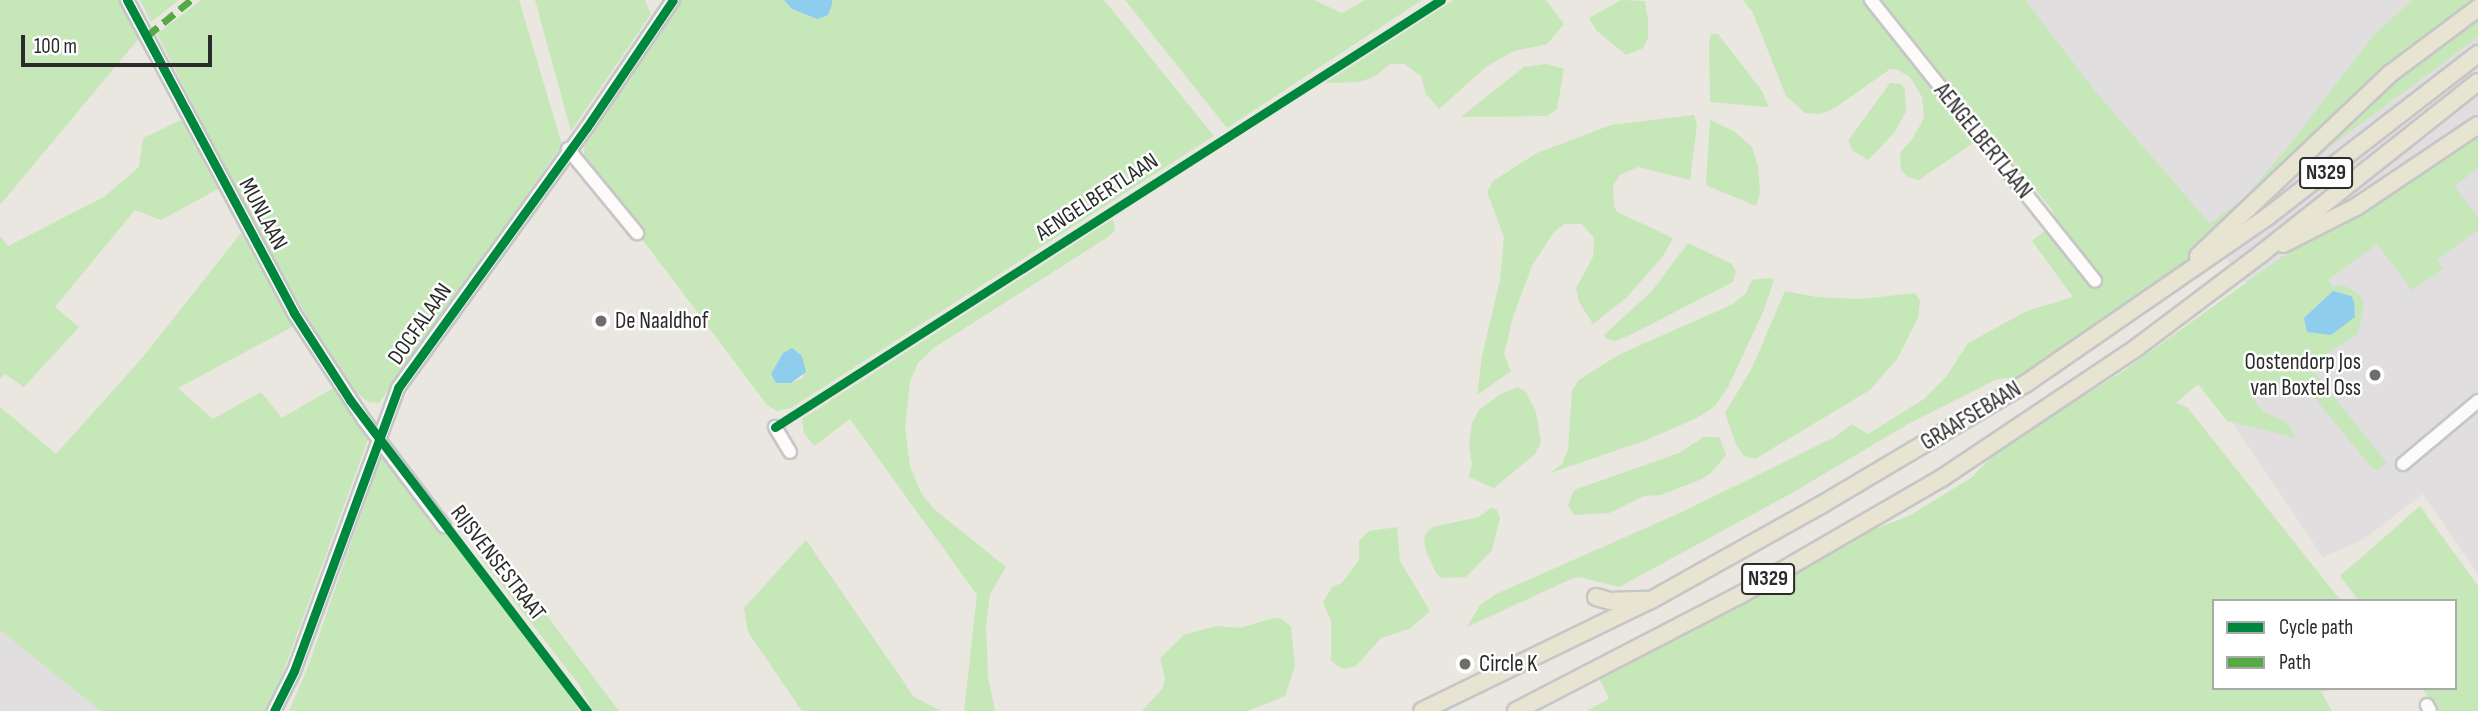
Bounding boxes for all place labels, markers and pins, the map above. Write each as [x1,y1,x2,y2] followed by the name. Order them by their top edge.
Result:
[615,307,708,335] place label: De Naaldhof
[593,313,609,329] marker: De Naaldhof
[2245,348,2361,402] place label: Oostendorp Jos van Boxtel Oss
[2367,367,2383,383] marker: Oostendorp Jos van Boxtel Oss
[1479,650,1538,678] place label: Circle K
[1457,656,1473,672] marker: Circle K

